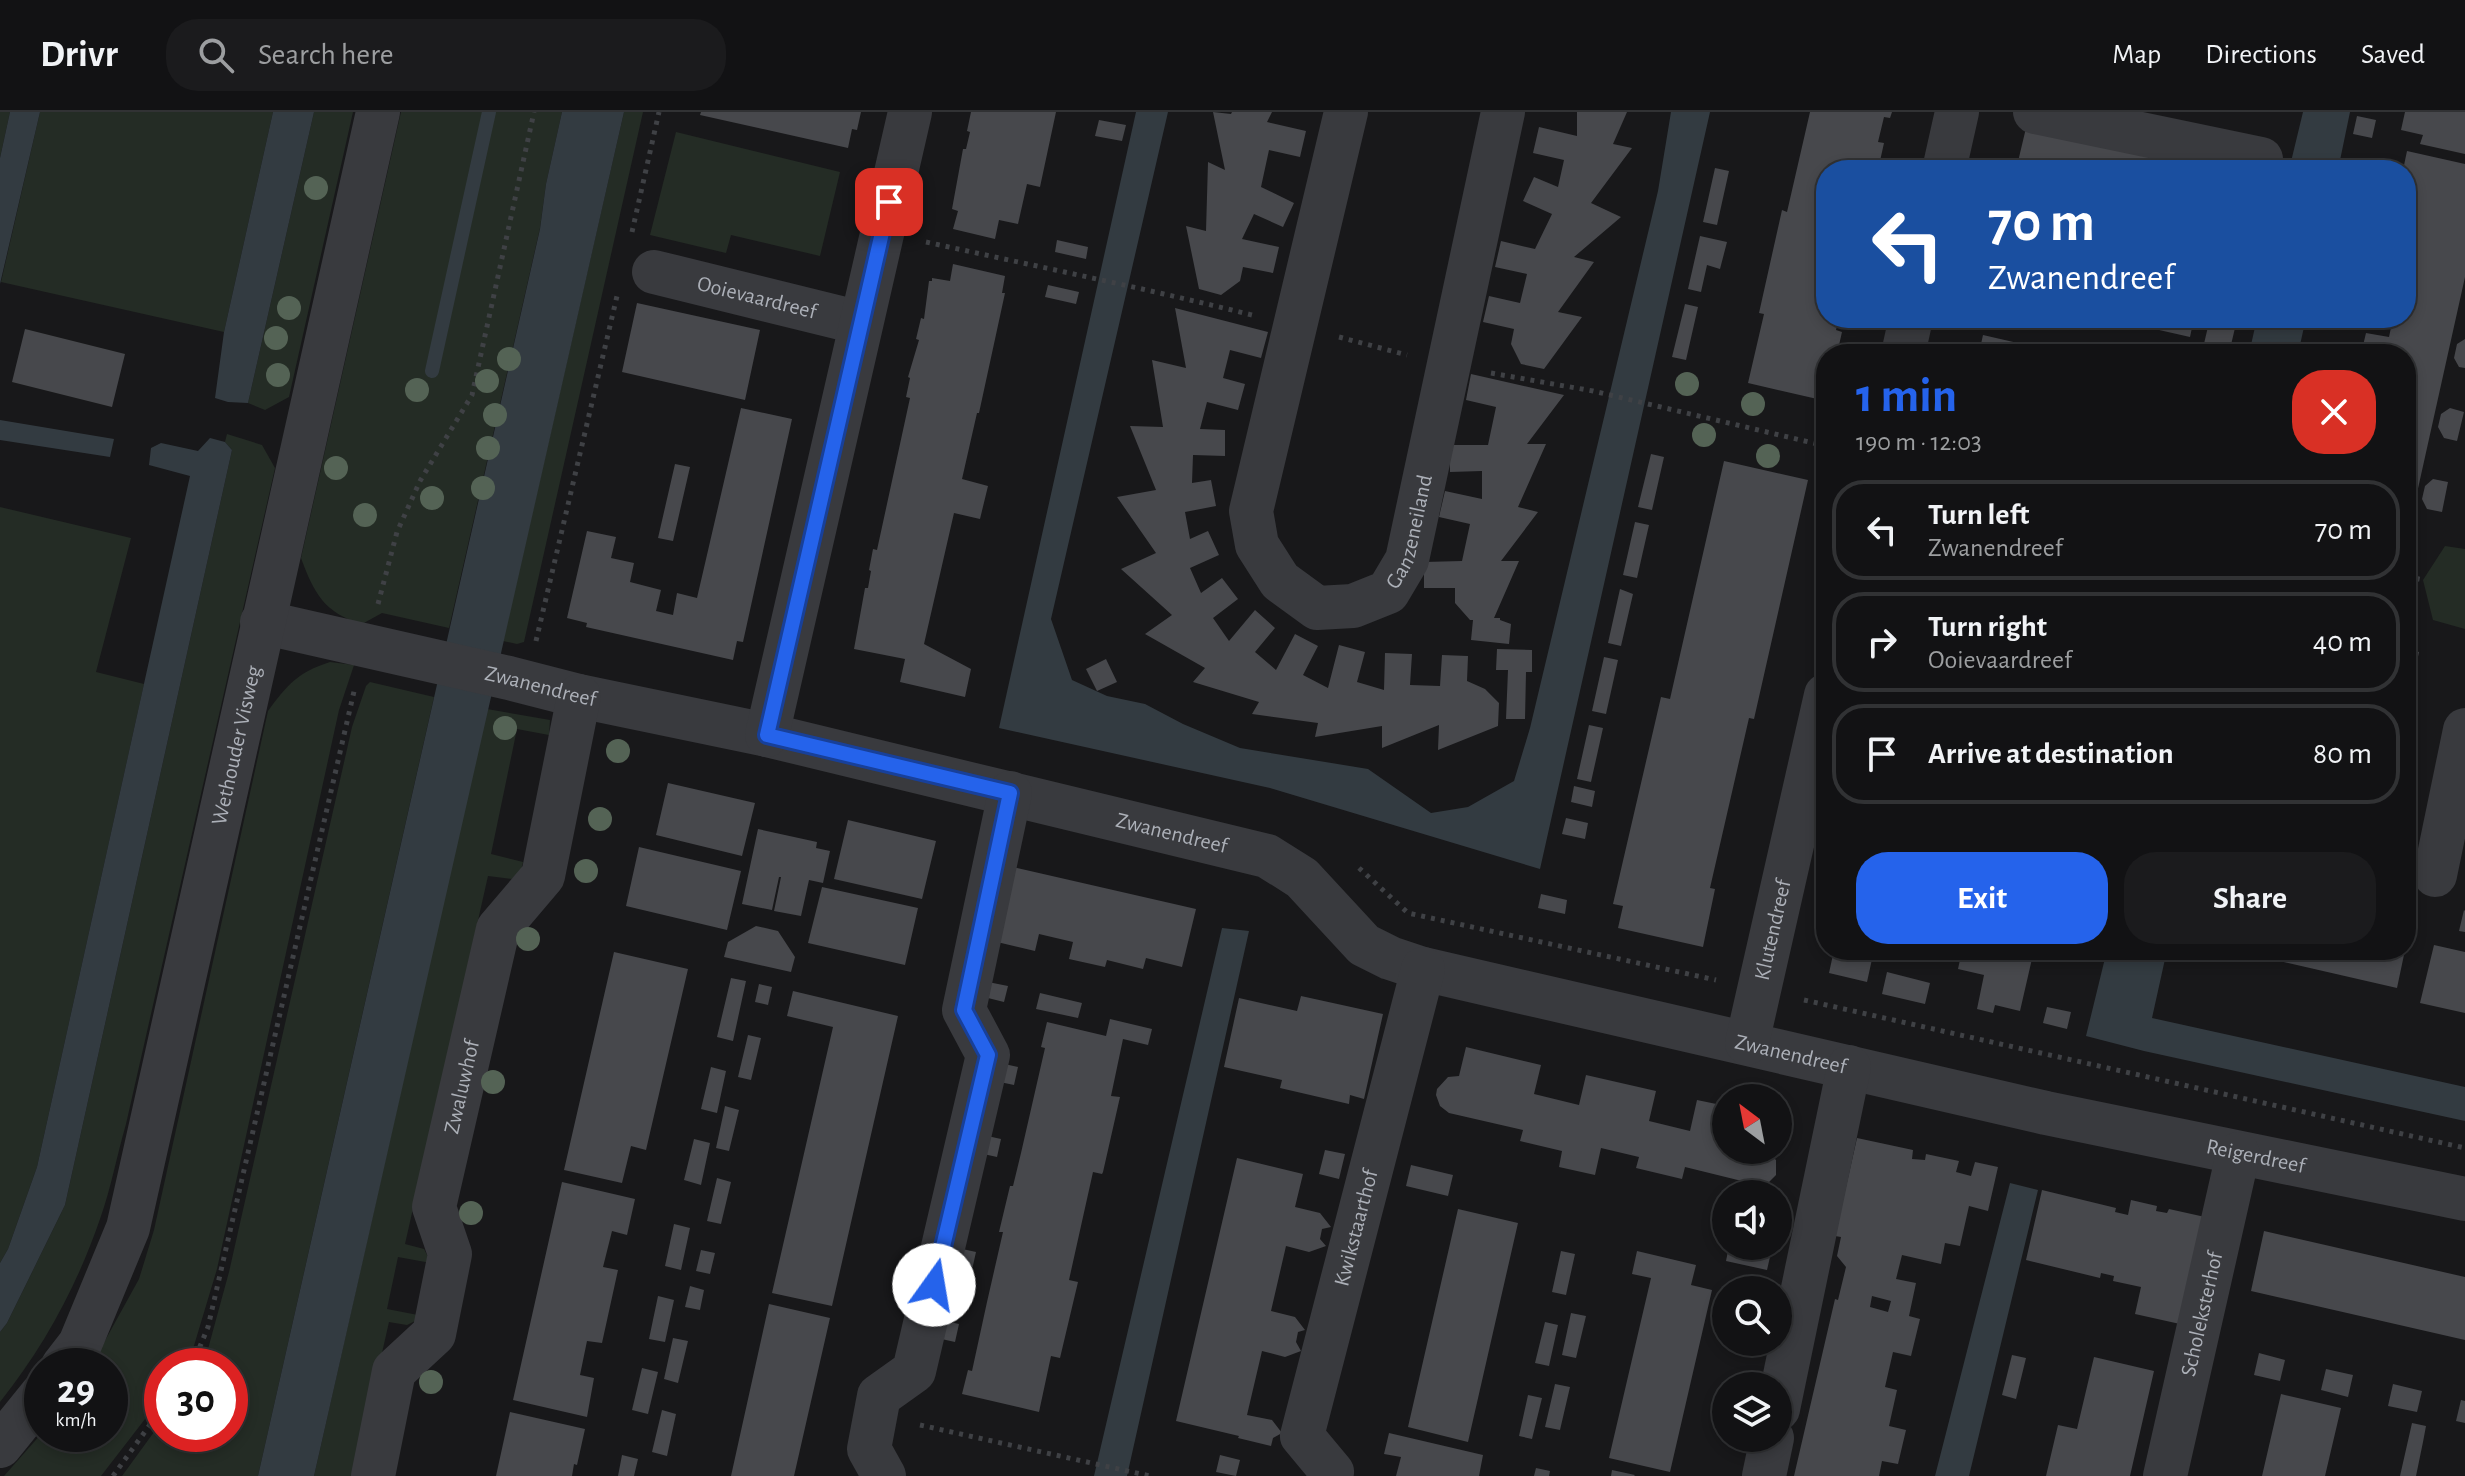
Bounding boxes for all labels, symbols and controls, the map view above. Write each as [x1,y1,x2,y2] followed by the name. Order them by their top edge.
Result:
[166,19,726,91] search box
[194,33,238,77] icon: search
[40,36,118,74] text: Drivr
[258,40,394,70] text: Search here
[2112,41,2161,69] text: Map
[2205,41,2317,69] text: Directions
[2361,41,2425,69] text: Saved
[855,168,923,236] pin
[867,180,911,224] icon: arrive
[1856,192,1960,296] icon: left
[1988,195,2095,251] text: 70 m
[1988,260,2174,296] text: Zwanendreef
[695,272,820,323] street label: Ooievaardreef
[2292,370,2376,454] button: close
[1856,373,1957,421] text: 1 min
[1856,429,1982,455] text: 190 m · 12:03
[1382,473,1436,593] street label: Ganzeneiland
[1928,500,2029,530] text: Turn left
[1860,508,1904,552] icon: left
[2315,515,2372,545] text: 70 m
[1928,535,2063,561] text: Zwanendreef
[1928,612,2047,642] text: Turn right
[1860,620,1904,664] icon: right
[2313,627,2372,657] text: 40 m
[1928,647,2072,673] text: Ooievaardreef
[483,662,600,711] street label: Zwanendreef
[208,663,265,827] street label: Wethouder Visweg
[1860,732,1904,776] icon: arrive
[1928,739,2174,769] text: Arrive at destination
[2313,739,2372,769] text: 80 m
[1114,809,1231,857] street label: Zwanendreef
[1856,852,2108,944] button: Exit
[2124,852,2376,944] button: Share
[1751,876,1795,982] street label: Klutendreef
[1733,1030,1850,1078] street label: Zwanendreef
[440,1037,483,1136] street label: Zwaluwhof
[1712,1084,1792,1164] north arrow
[1712,1084,1792,1452] map controls
[2204,1135,2308,1177] street label: Reigerdreef
[1330,1166,1382,1289] street label: Kwikstaarthof
[1712,1180,1792,1260] button: sound
[892,1243,976,1327] position arrow
[2177,1248,2227,1378] street label: Scholeksterhof
[1712,1276,1792,1356] button: search
[144,1348,248,1452] speed limit sign: 30
[57,1370,95,1410] text: 29
[1712,1372,1792,1452] button: layers
[55,1410,97,1430] text: km/h

